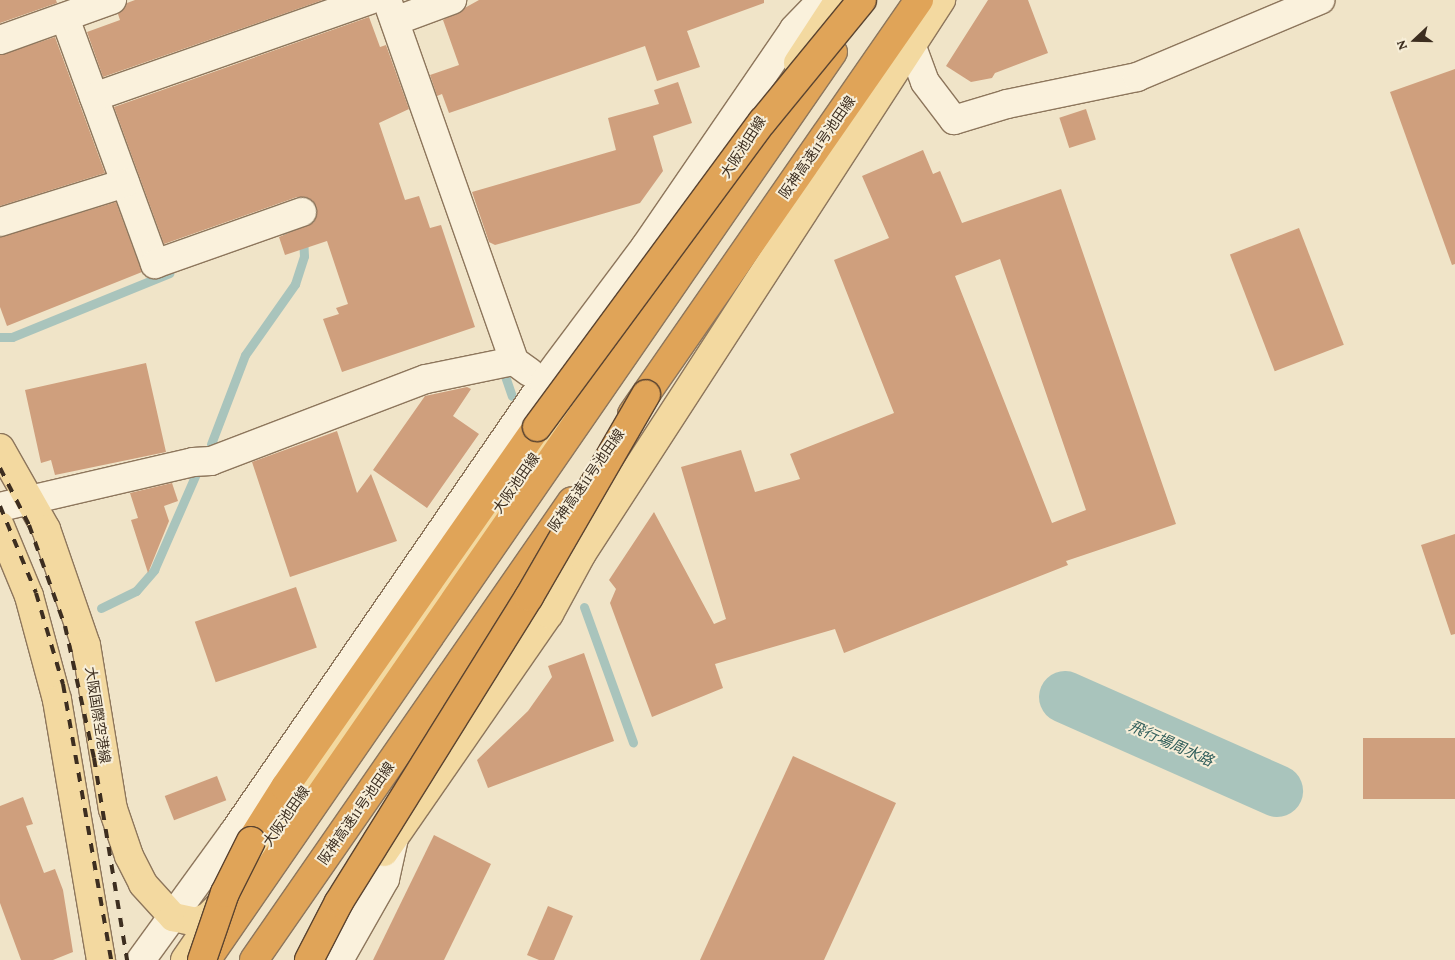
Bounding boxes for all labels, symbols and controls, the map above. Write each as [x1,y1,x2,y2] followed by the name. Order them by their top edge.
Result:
[1390,15,1440,65] north arrow
[1392,38,1410,53] text: N
[775,93,859,201] street label: 阪神高速11号池田線
[717,113,769,181] street label: 大阪池田線
[544,426,628,534] street label: 阪神高速11号池田線
[489,450,543,516] street label: 大阪池田線
[82,665,114,765] street label: 大阪国際空港線
[1126,717,1216,771] water label: 飛行場周水路
[314,759,398,867] street label: 阪神高速11号池田線
[259,783,313,849] street label: 大阪池田線

